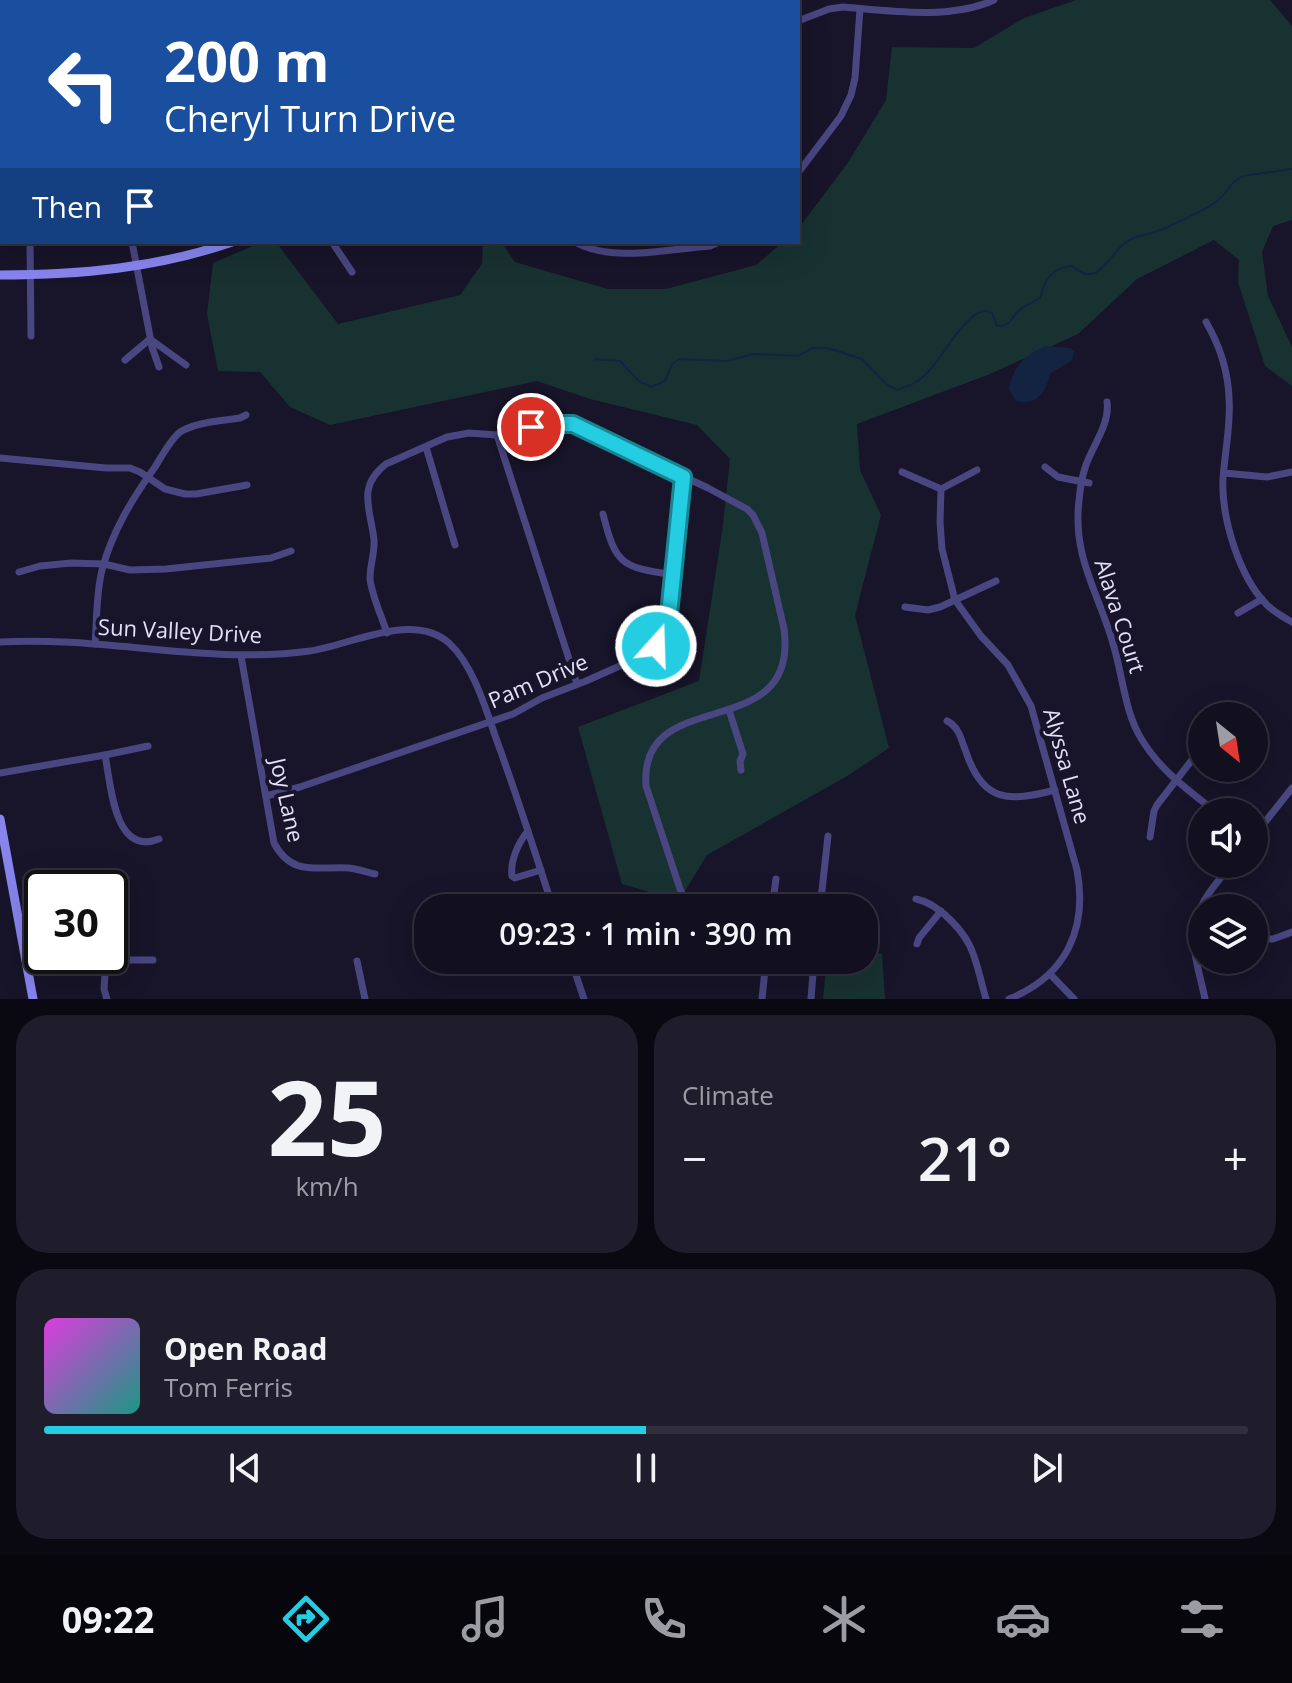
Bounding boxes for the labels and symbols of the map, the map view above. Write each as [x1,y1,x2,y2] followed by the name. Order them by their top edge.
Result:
[497,393,565,461] pin
[1088,555,1154,677] street label: Alava Court
[614,604,698,688] position arrow
[97,611,263,649] street label: Sun Valley Drive
[483,646,592,714] street label: Pam Drive
[1188,702,1268,782] north arrow
[1037,704,1099,827] street label: Alyssa Lane
[263,753,312,845] street label: Joy Lane
[24,870,128,974] speed limit sign: 30

